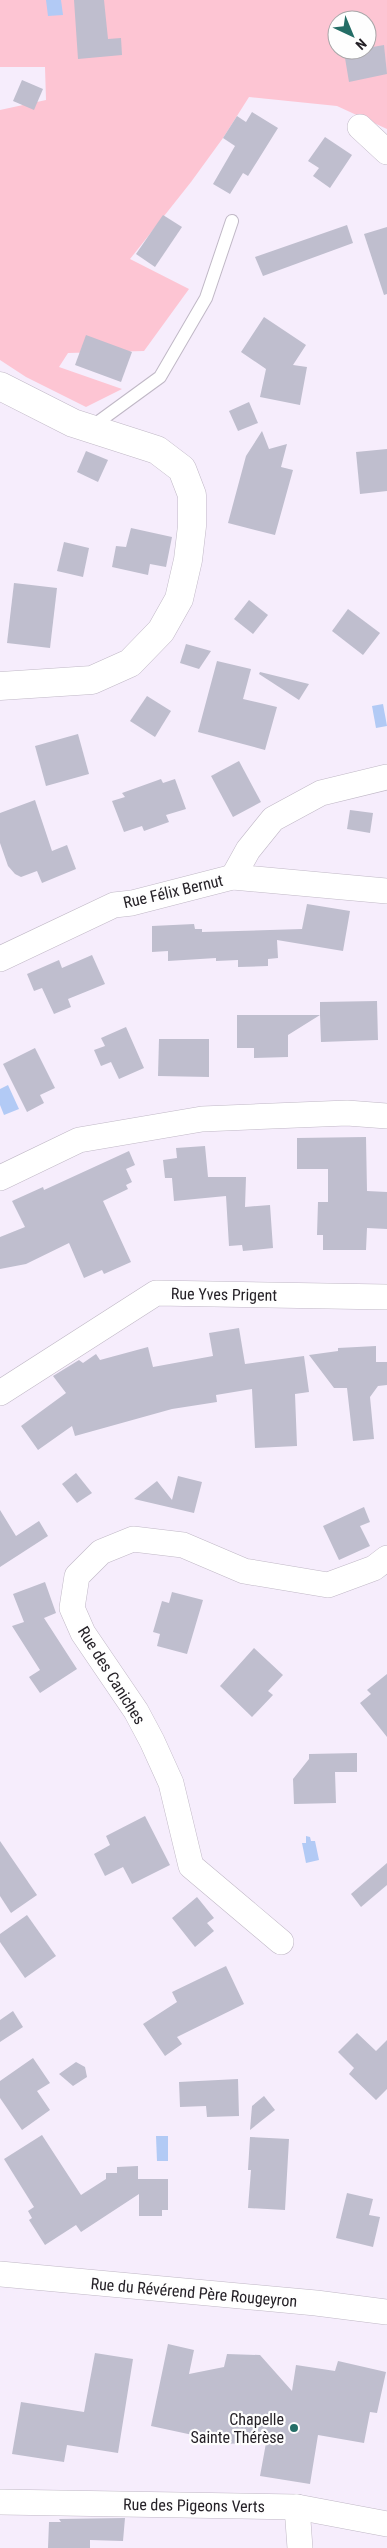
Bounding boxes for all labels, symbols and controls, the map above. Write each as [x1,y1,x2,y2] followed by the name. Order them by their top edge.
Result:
[327,10,377,60] north arrow
[352,36,370,53] text: N
[121,871,225,912] street label: Rue Félix Bernut
[171,1284,277,1305] street label: Rue Yves Prigent
[74,1623,149,1728] street label: Rue des Caniches
[90,2274,298,2311] street label: Rue du Révérend Père Rougeyron
[190,2410,284,2447] place label: Chapelle Sainte Thérèse
[288,2422,300,2434] marker: Chapelle Sainte Thérèse
[123,2495,265,2516] street label: Rue des Pigeons Verts

